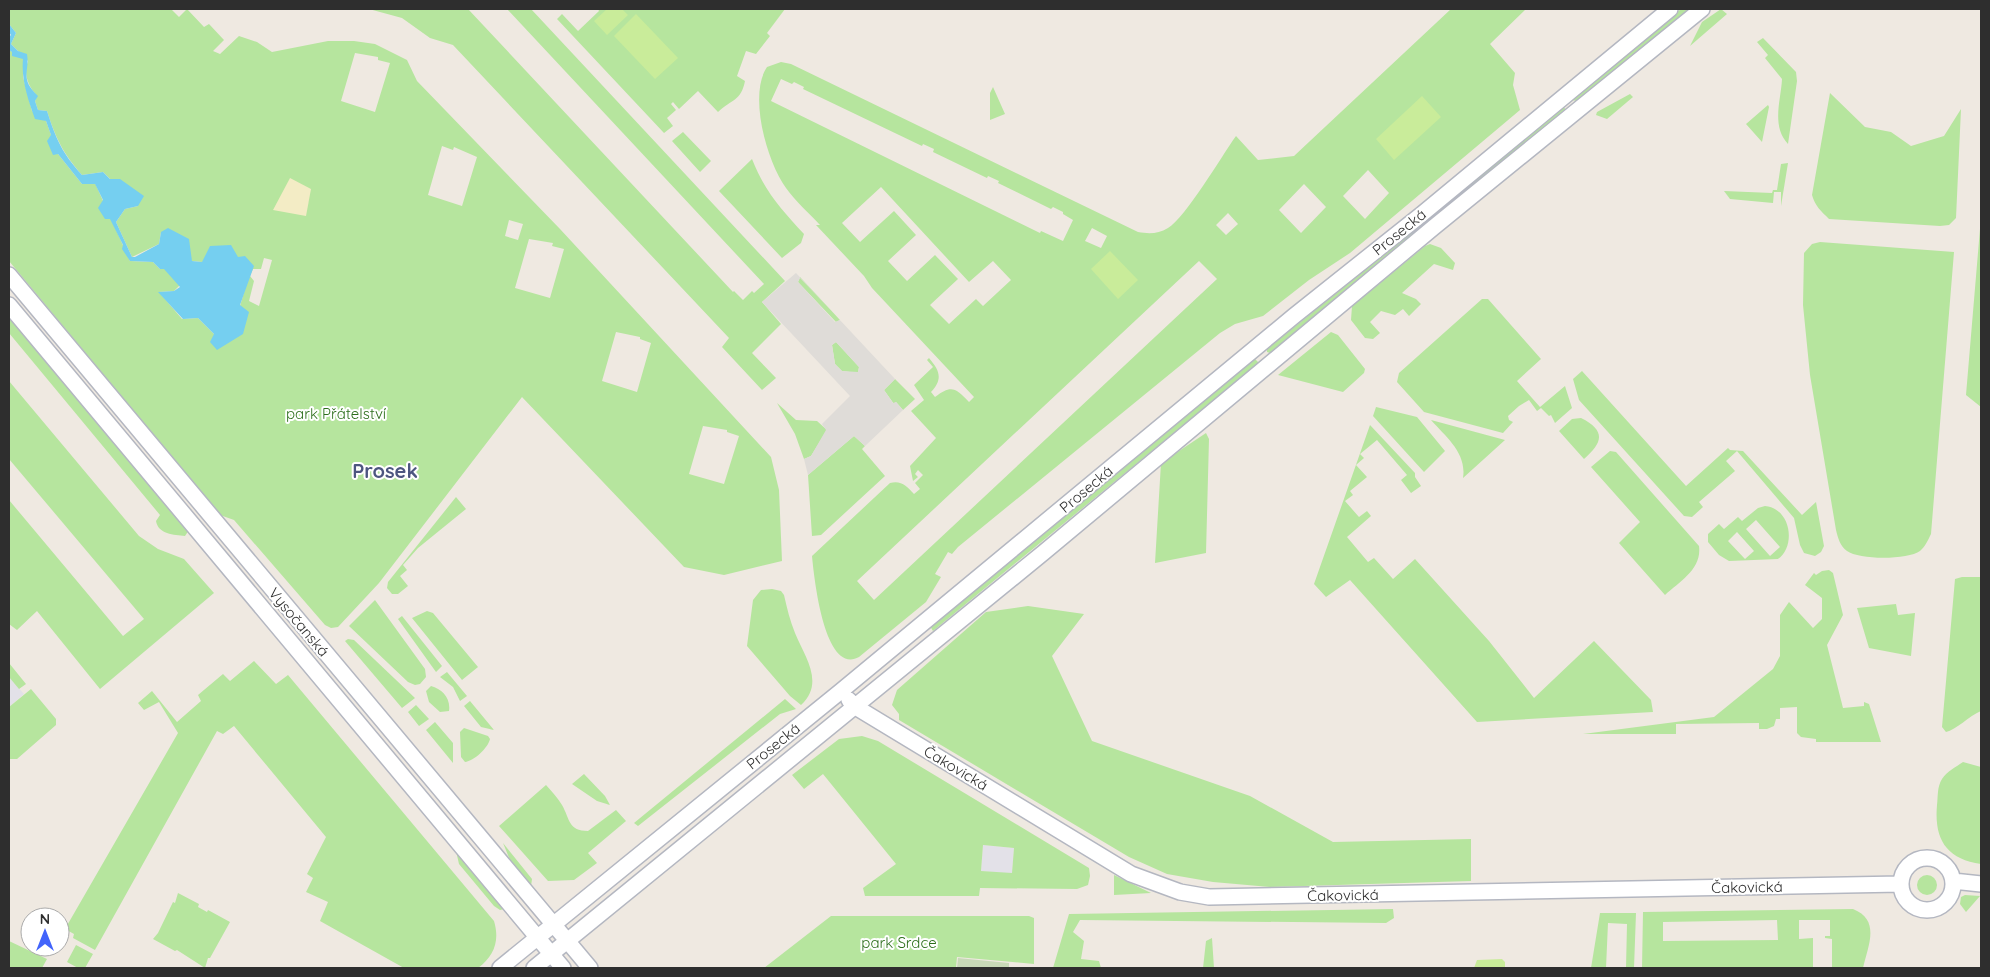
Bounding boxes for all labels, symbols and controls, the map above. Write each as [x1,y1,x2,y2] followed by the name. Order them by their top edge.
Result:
[1368,205,1430,259] street label: Prosecká
[286,404,387,423] park label: park Přátelství
[352,458,418,483] district label: Prosek
[1055,461,1117,517] street label: Prosecká
[265,584,333,660] street label: Vysočanská
[742,719,804,773] street label: Prosecká
[920,741,992,795] street label: Čakovická
[1711,877,1783,897] street label: Čakovická
[1307,885,1379,905] street label: Čakovická
[20,907,70,957] north arrow
[40,910,50,928] text: N
[861,933,937,952] park label: park Srdce

